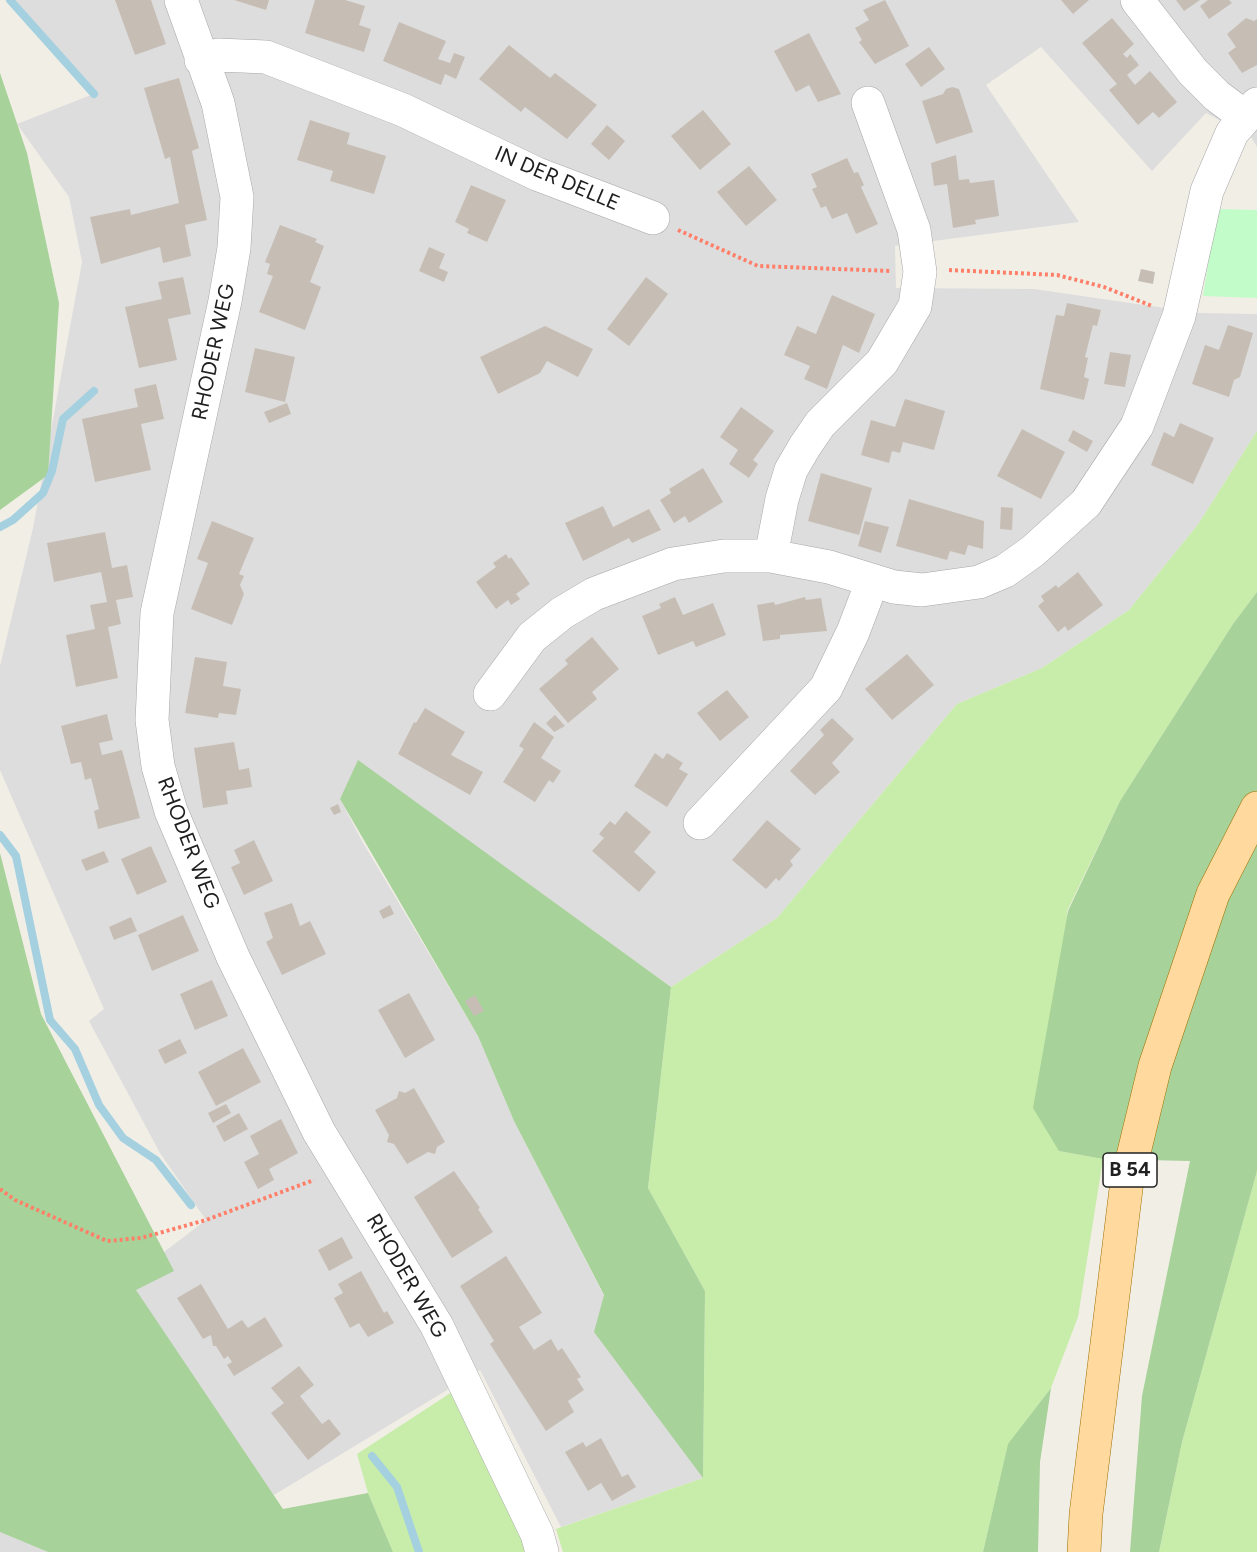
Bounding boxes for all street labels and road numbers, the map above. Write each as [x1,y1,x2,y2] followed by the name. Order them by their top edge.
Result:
[491,141,623,217] street label: IN DER DELLE
[187,281,241,423] street label: RHODER WEG
[151,774,225,912] street label: RHODER WEG
[1103,1153,1157,1187] road number: B 54
[360,1210,452,1342] street label: RHODER WEG

